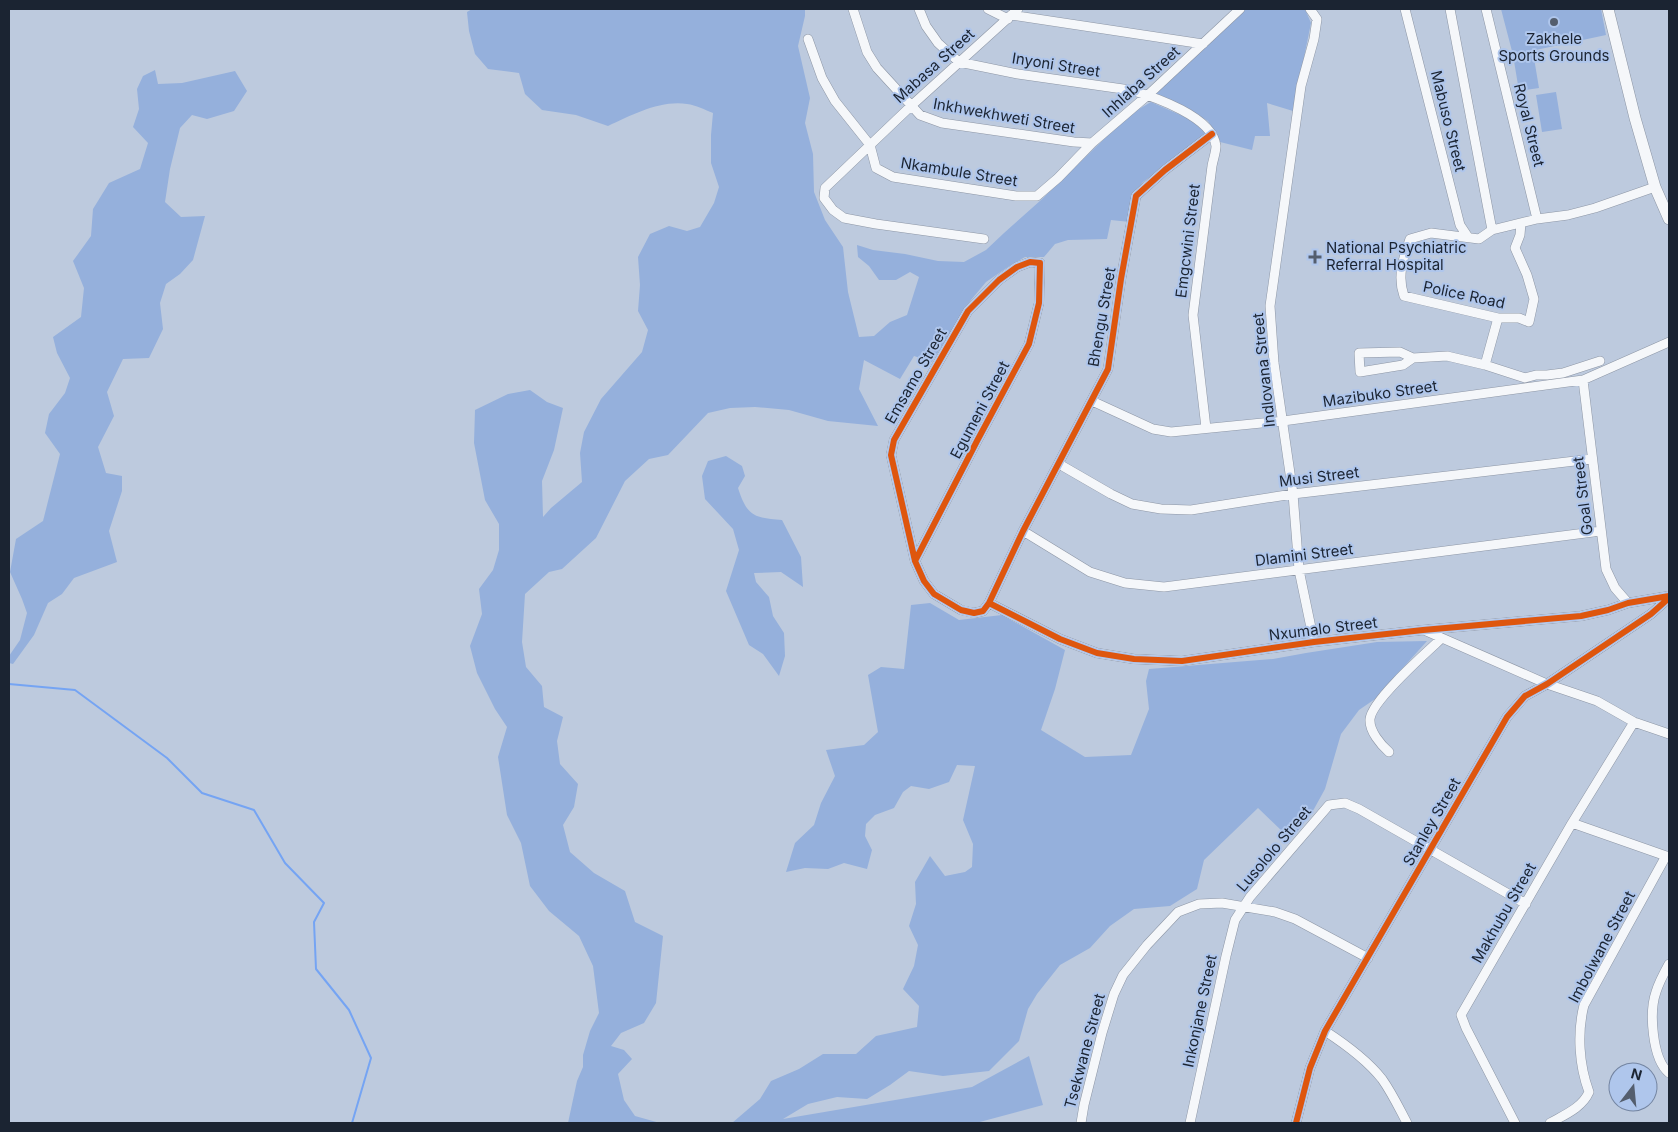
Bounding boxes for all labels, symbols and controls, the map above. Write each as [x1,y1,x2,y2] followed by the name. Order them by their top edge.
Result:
[1548,16,1560,28] marker: Zakhele Sports Grounds
[889,24,978,107] street label: Mabasa Street
[1499,29,1610,65] place label: Zakhele Sports Grounds
[1098,42,1184,122] street label: Inhlaba Street
[1011,48,1102,81] street label: Inyoni Street
[1427,68,1470,173] street label: Mabuso Street
[1510,81,1549,169] street label: Royal Street
[932,94,1077,137] street label: Inkhwekhweti Street
[899,153,1019,190] street label: Nkambule Street
[1171,183,1204,299] street label: Emgcwini Street
[1326,238,1467,274] place label: National Psychiatric Referral Hospital
[1308,250,1322,264] marker: National Psychiatric Referral Hospital
[1083,265,1120,368] street label: Bhengu Street
[1421,277,1507,312] street label: Police Road
[1248,312,1279,428] street label: Indlovana Street
[881,325,951,427] street label: Emsamo Street
[946,358,1013,462] street label: Egumeni Street
[1321,376,1438,411] street label: Mazibuko Street
[1568,456,1597,536] street label: Goal Street
[1278,462,1360,491] street label: Musi Street
[1254,539,1354,570] street label: Dlamini Street
[1268,612,1378,645] street label: Nxumalo Street
[1399,774,1465,869] street label: Stanley Street
[1232,802,1315,895] street label: Lusololo Street
[1467,859,1540,966] street label: Makhubu Street
[1564,888,1639,1006] street label: Imbolwane Street
[1178,953,1221,1069] street label: Inkonjane Street
[1060,991,1109,1110] street label: Tsekwane Street
[1608,1062,1658,1112] north arrow
[1629,1064,1644,1084] text: N

